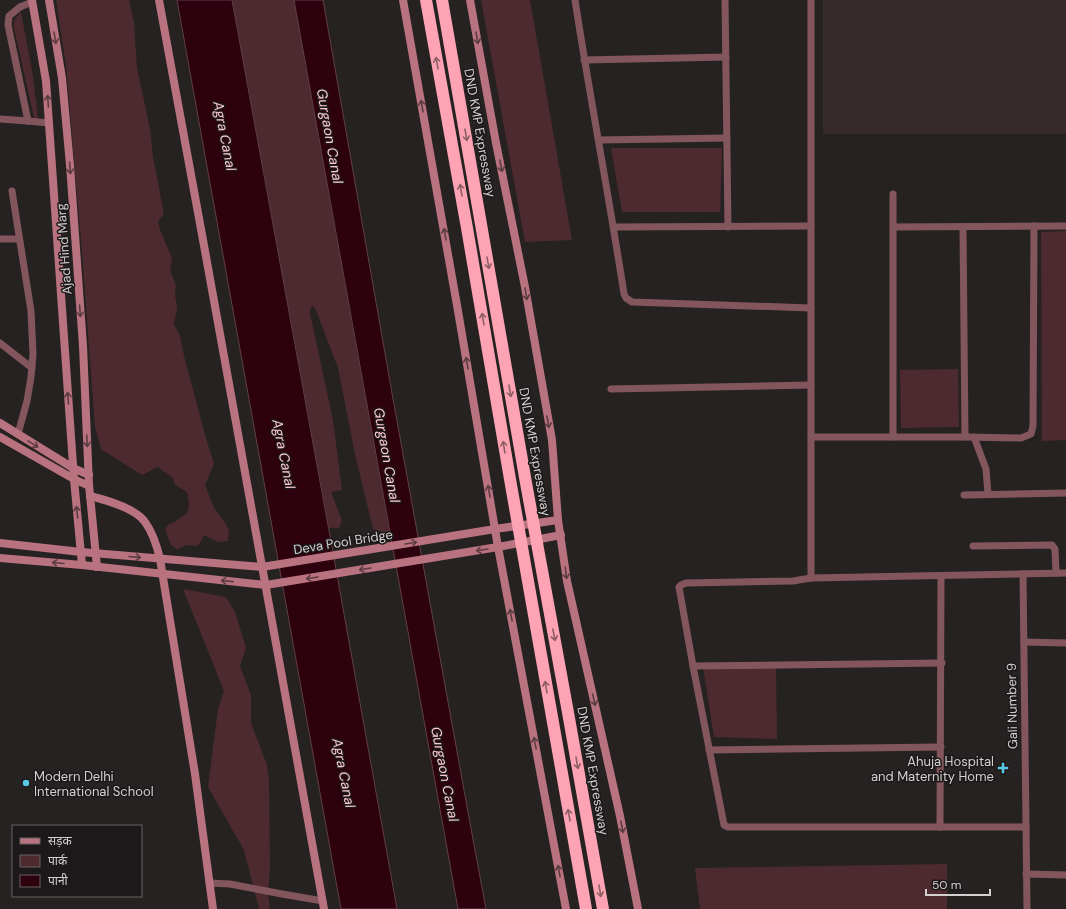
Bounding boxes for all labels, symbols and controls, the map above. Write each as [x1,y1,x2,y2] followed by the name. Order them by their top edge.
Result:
[473,31,481,44] one-way arrow
[51,32,59,45] one-way arrow
[433,56,441,69] one-way arrow
[460,67,500,199] street label: DND KMP Expressway
[313,87,347,186] water label: Gurgaon Canal
[44,95,51,108] one-way arrow
[209,99,241,173] water label: Agra Canal
[418,100,426,113] one-way arrow
[462,128,470,141] one-way arrow
[497,159,505,172] one-way arrow
[66,161,73,174] one-way arrow
[456,184,464,197] one-way arrow
[52,203,76,295] street label: Ajad Hind Marg
[441,228,449,241] one-way arrow
[484,256,492,269] one-way arrow
[522,287,530,300] one-way arrow
[77,304,84,317] one-way arrow
[479,312,487,325] one-way arrow
[463,356,471,369] one-way arrow
[506,384,514,397] one-way arrow
[515,386,555,518] street label: DND KMP Expressway
[65,392,72,405] one-way arrow
[370,406,404,505] water label: Gurgaon Canal
[545,415,553,428] one-way arrow
[268,417,300,491] water label: Agra Canal
[83,434,91,447] one-way arrow
[27,440,38,448] one-way arrow
[500,441,508,454] one-way arrow
[485,485,493,498] one-way arrow
[73,506,81,519] one-way arrow
[292,526,394,558] street label: Deva Pool Bridge
[404,539,417,547] one-way arrow
[476,546,489,554] one-way arrow
[128,553,141,561] one-way arrow
[52,559,65,567] one-way arrow
[359,565,372,573] one-way arrow
[562,566,570,579] one-way arrow
[306,574,319,582] one-way arrow
[221,578,234,585] one-way arrow
[507,609,515,622] one-way arrow
[550,628,558,641] one-way arrow
[1003,663,1021,749] street label: Gali Number 9
[542,681,550,694] one-way arrow
[590,693,598,706] one-way arrow
[573,705,613,837] street label: DND KMP Expressway
[427,725,463,824] water label: Gurgaon Canal
[328,736,360,810] water label: Agra Canal
[531,737,539,750] one-way arrow
[871,753,994,785] place label: Ahuja Hospital and Maternity Home
[573,756,581,769] one-way arrow
[997,762,1009,774] marker: Ahuja Hospital and Maternity Home
[34,768,154,800] place label: Modern Delhi International School
[21,778,31,788] marker: Modern Delhi International School
[565,809,573,822] one-way arrow
[618,820,626,833] one-way arrow
[12,825,142,897] legend
[48,833,73,849] text: सड़क
[48,853,68,869] text: पार्क
[554,865,562,878] one-way arrow
[926,871,990,897] scale bar
[48,873,69,889] text: पानी
[932,877,961,893] text: 50 m
[596,884,604,897] one-way arrow

